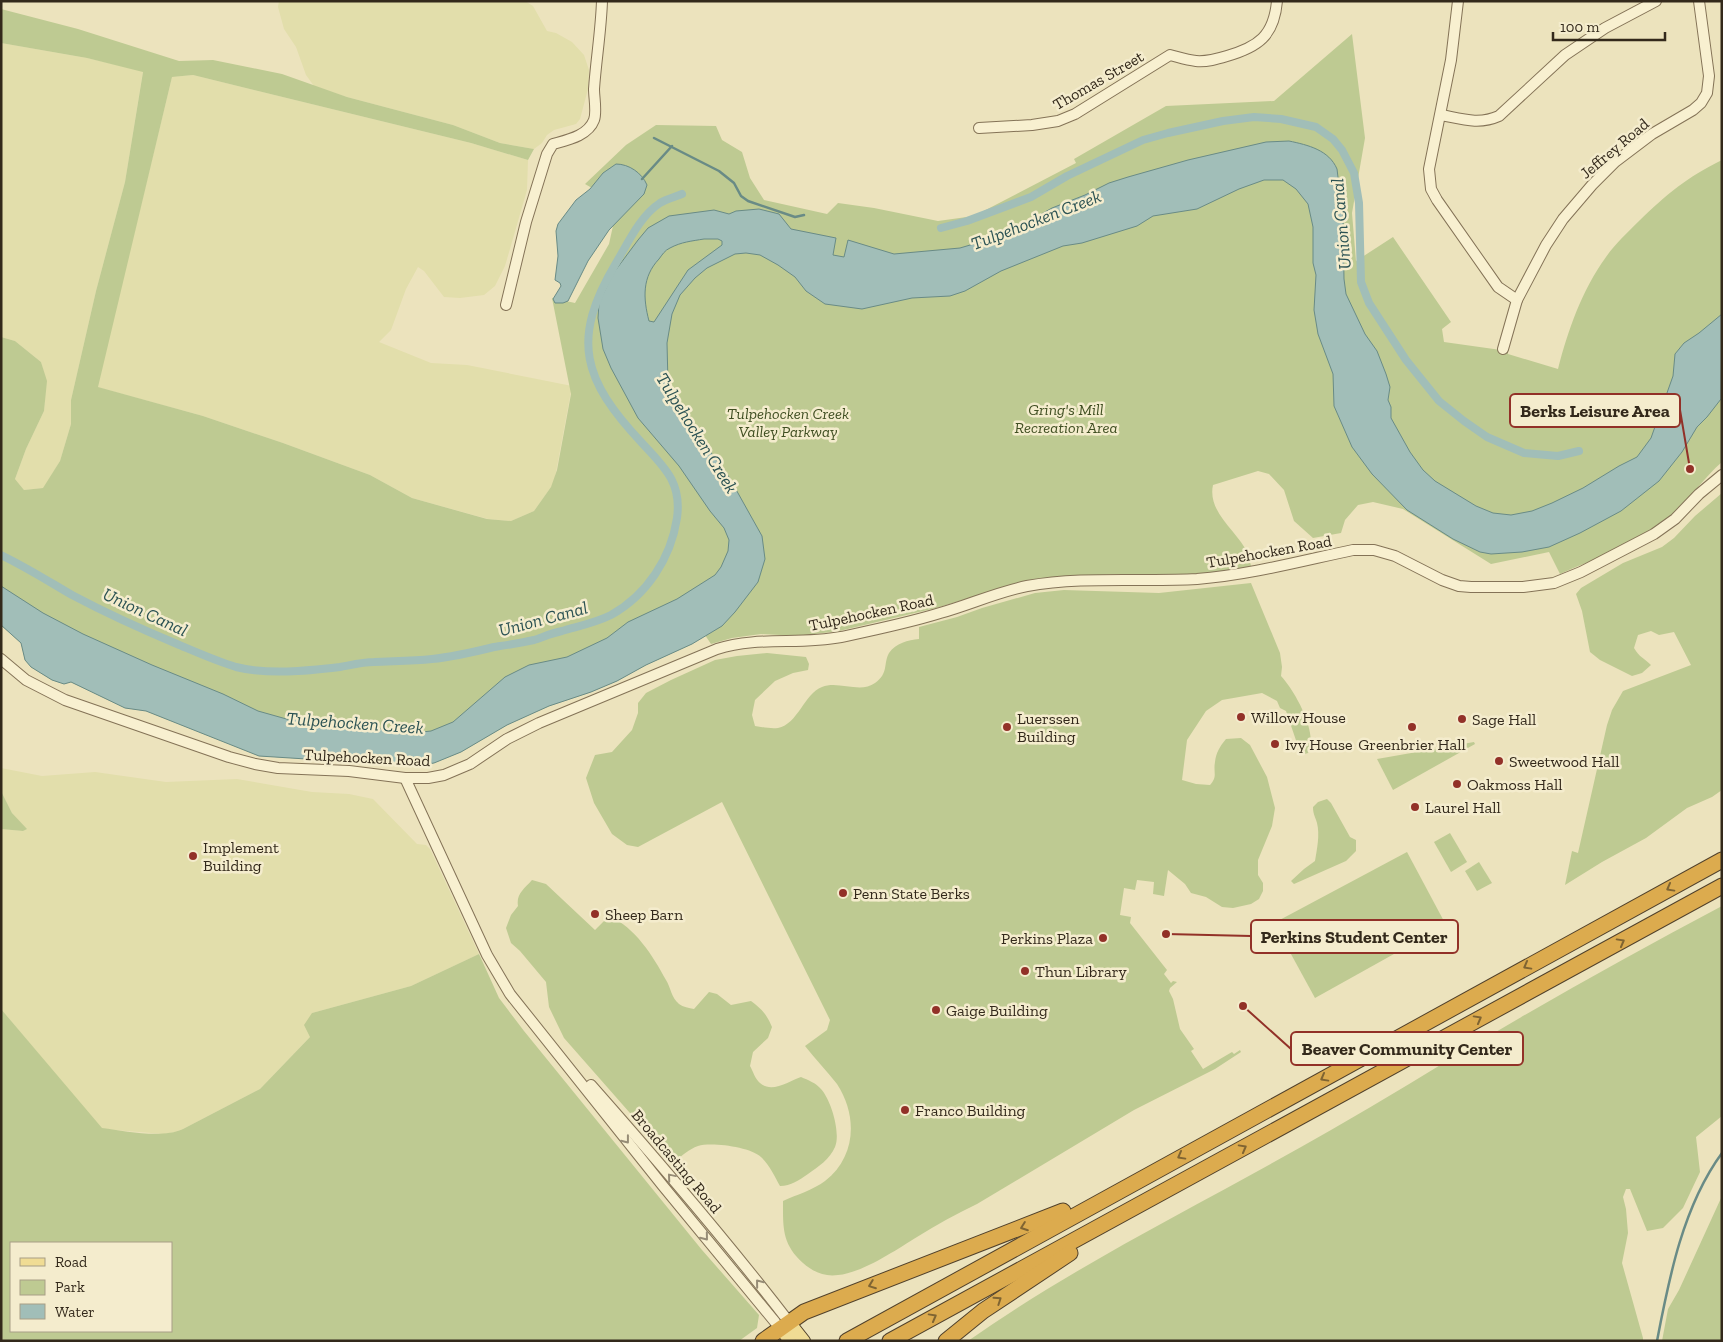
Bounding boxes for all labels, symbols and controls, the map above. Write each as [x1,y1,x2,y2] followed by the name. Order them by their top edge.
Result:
[1553,10,1666,42] scale bar
[1560,18,1599,36] text: 100 m
[1050,47,1147,114] street label: Thomas Street
[1576,114,1653,183] street label: Jeffrey Road
[1326,178,1356,270] water label: Union Canal
[968,185,1104,255] water label: Tulpehocken Creek
[651,369,743,497] water label: Tulpehocken Creek
[1510,394,1680,427] callout: Berks Leisure Area
[1015,400,1117,437] park label: Gring's Mill Recreation Area
[1520,400,1670,422] text: Berks Leisure Area
[727,404,849,441] park label: Tulpehocken Creek Valley Parkway
[1205,531,1333,572] street label: Tulpehocken Road
[99,583,191,641] water label: Union Canal
[807,590,935,635] street label: Tulpehocken Road
[496,597,590,641] water label: Union Canal
[286,707,424,739] water label: Tulpehocken Creek
[1251,708,1346,727] place label: Willow House
[1017,709,1080,746] place label: Luerssen Building
[1472,710,1536,729] place label: Sage Hall
[1235,711,1247,723] marker: Willow House
[1456,713,1468,725] marker: Sage Hall
[1001,721,1013,733] marker: Luerssen Building
[1406,721,1418,733] marker: Greenbrier Hall
[1285,735,1353,754] place label: Ivy House
[1358,735,1466,754] place label: Greenbrier Hall
[1269,738,1281,750] marker: Ivy House
[303,745,431,770] street label: Tulpehocken Road
[1509,752,1620,771] place label: Sweetwood Hall
[1493,755,1505,767] marker: Sweetwood Hall
[1467,775,1562,794] place label: Oakmoss Hall
[1451,778,1463,790] marker: Oakmoss Hall
[1425,798,1501,817] place label: Laurel Hall
[1409,801,1421,813] marker: Laurel Hall
[203,838,279,875] place label: Implement Building
[187,850,199,862] marker: Implement Building
[1666,882,1675,892] one-way arrow
[853,884,970,903] place label: Penn State Berks
[837,887,849,899] marker: Penn State Berks
[605,905,684,924] place label: Sheep Barn
[589,908,601,920] marker: Sheep Barn
[1251,920,1458,953] callout: Perkins Student Center
[1260,926,1448,948] text: Perkins Student Center
[1001,929,1093,948] place label: Perkins Plaza
[1097,932,1109,944] marker: Perkins Plaza
[1615,938,1624,948] one-way arrow
[1524,960,1533,970] one-way arrow
[1035,962,1128,981] place label: Thun Library
[1019,965,1031,977] marker: Thun Library
[946,1001,1048,1020] place label: Gaige Building
[930,1004,942,1016] marker: Gaige Building
[1473,1016,1482,1026] one-way arrow
[1291,1032,1523,1065] callout: Beaver Community Center
[1302,1038,1513,1060] text: Beaver Community Center
[1320,1071,1329,1081] one-way arrow
[915,1101,1026,1120] place label: Franco Building
[899,1104,911,1116] marker: Franco Building
[628,1106,726,1217] street label: Broadcasting Road
[621,1134,629,1143] one-way arrow
[1238,1144,1247,1154] one-way arrow
[1178,1150,1187,1160] one-way arrow
[668,1174,676,1183] one-way arrow
[1020,1221,1029,1231] one-way arrow
[700,1232,709,1241] one-way arrow
[10,1242,172,1332] legend
[55,1253,88,1271] text: Road
[55,1278,85,1296] text: Park
[868,1279,877,1289] one-way arrow
[756,1280,764,1289] one-way arrow
[992,1297,1002,1306] one-way arrow
[55,1303,95,1321] text: Water
[927,1314,936,1324] one-way arrow

